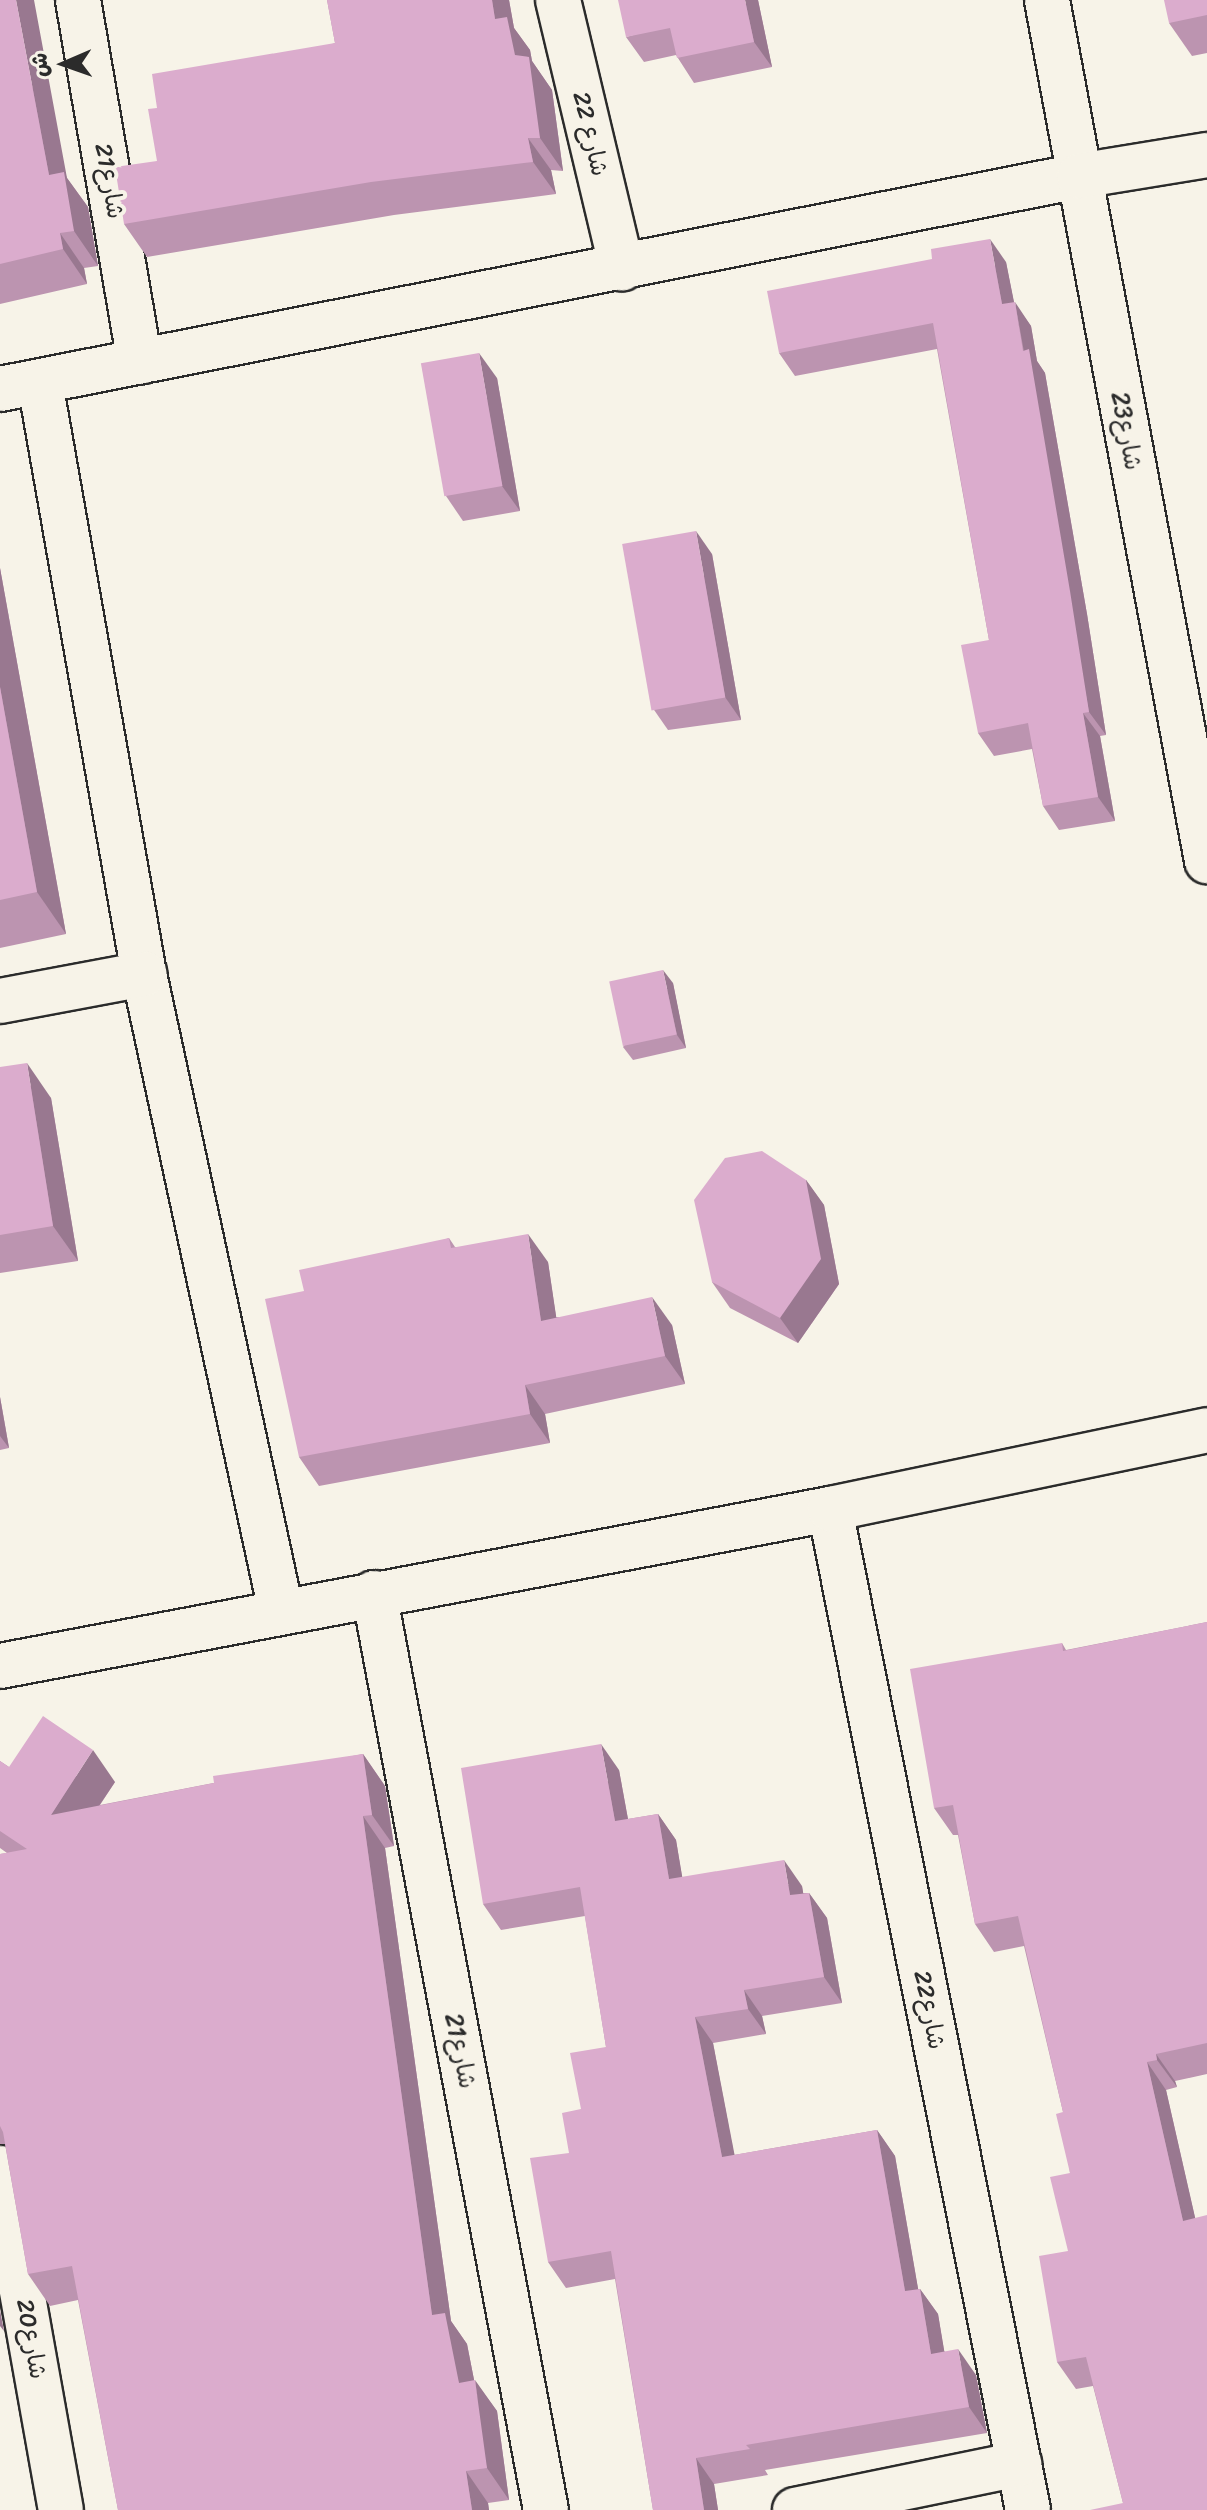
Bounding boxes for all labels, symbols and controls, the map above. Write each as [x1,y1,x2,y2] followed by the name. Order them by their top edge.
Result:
[24,24,104,104] north arrow
[20,52,59,78] text: ش
[566,89,614,179] street label: شارع 22
[88,141,130,221] street label: شارع21
[1105,390,1147,472] street label: شارع23
[907,1968,951,2052] street label: شارع22
[439,2011,481,2091] street label: شارع21
[10,2297,52,2381] street label: شارع20

